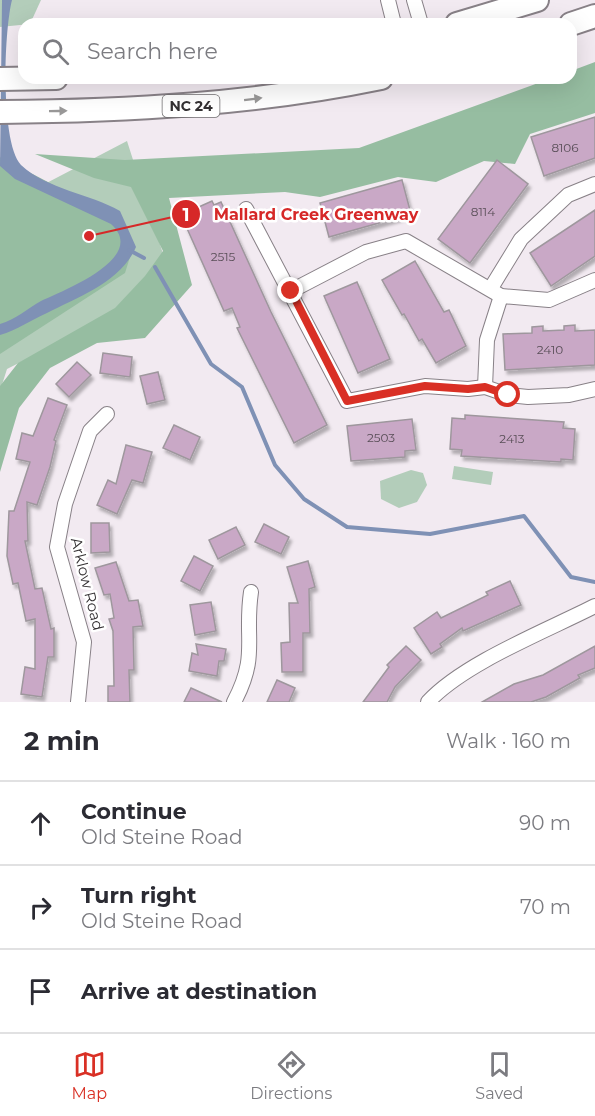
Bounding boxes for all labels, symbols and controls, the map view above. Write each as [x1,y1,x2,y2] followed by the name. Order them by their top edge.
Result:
[18,18,577,84] search box
[39,35,72,68] icon: search
[87,38,218,65] text: Search here
[244,94,263,104] one-way arrow
[162,95,219,117] road number: NC 24
[49,107,68,116] one-way arrow
[551,140,579,155] house number: 8106
[171,197,430,231] callout: Mallard Creek Greenway
[182,204,190,226] text: 1
[471,204,495,219] house number: 8114
[214,205,419,224] text: Mallard Creek Greenway
[211,249,236,264] house number: 2515
[277,277,303,303] route end
[537,342,563,357] house number: 2410
[494,381,520,407] route start
[367,430,395,445] house number: 2503
[499,431,525,446] house number: 2413
[67,535,108,632] street label: Arklow Road
[24,725,100,757] text: 2 min
[446,729,571,753] text: Walk · 160 m
[81,798,187,825] text: Continue
[24,807,57,840] icon: ahead
[519,811,571,835] text: 90 m
[81,825,243,849] text: Old Steine Road
[81,882,196,909] text: Turn right
[24,891,57,924] icon: right
[520,895,571,919] text: 70 m
[81,909,243,933] text: Old Steine Road
[24,975,57,1008] icon: arrive
[81,978,317,1005] text: Arrive at destination
[72,1048,107,1103] tab: Map
[250,1048,332,1103] tab: Directions
[475,1048,523,1103] tab: Saved

